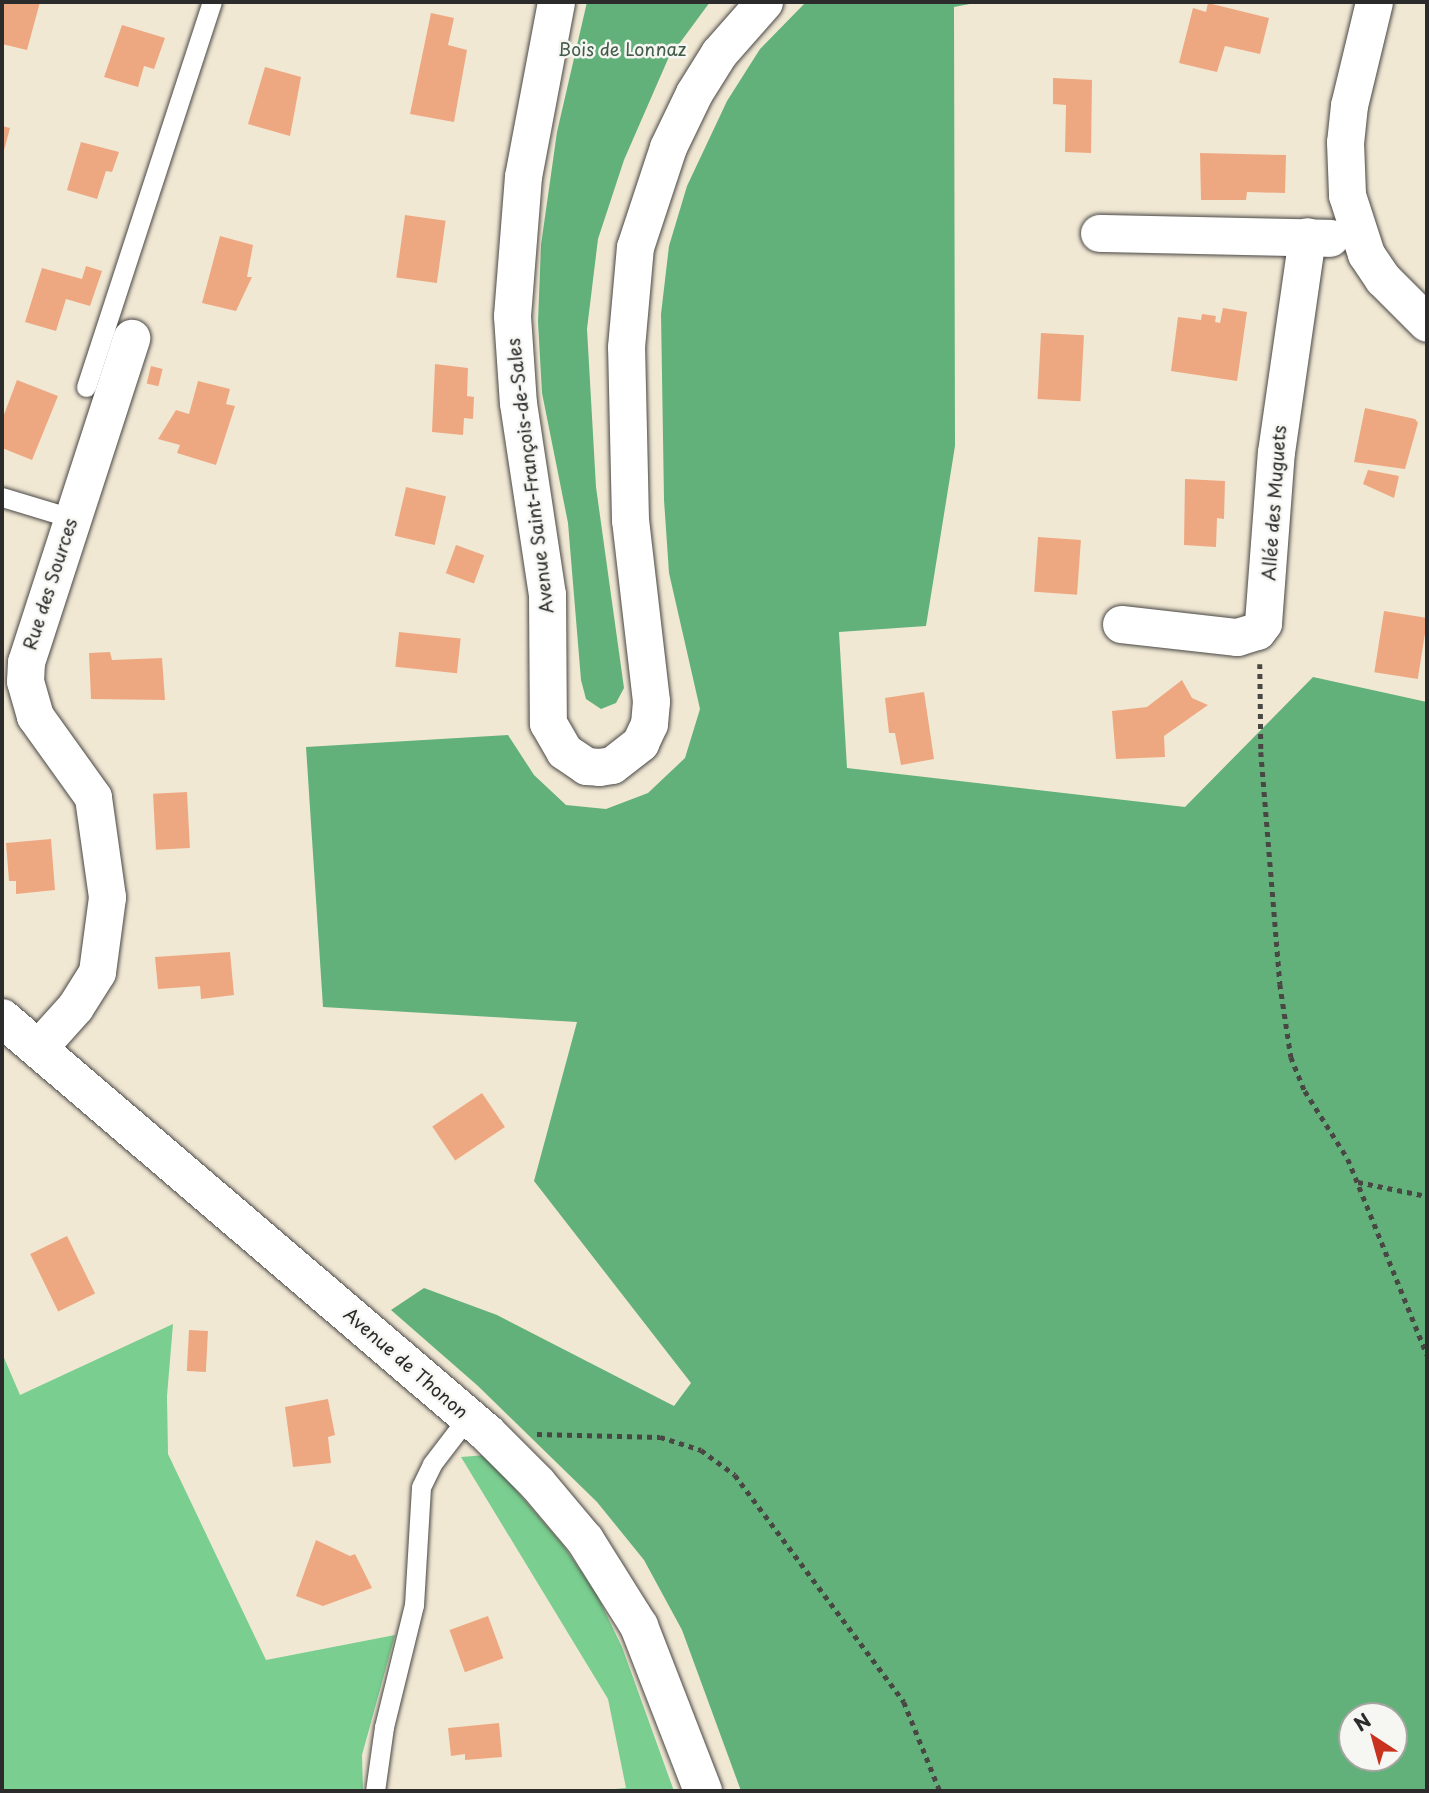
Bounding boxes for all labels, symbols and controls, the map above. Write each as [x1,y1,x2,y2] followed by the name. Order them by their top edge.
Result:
[557,38,687,60] park label: Bois de Lonnaz
[502,338,558,614] street label: Avenue Saint-François-de-Sales
[1258,424,1290,582] street label: Allée des Muguets
[18,514,82,654] street label: Rue des Sources
[340,1303,472,1423] street label: Avenue de Thonon
[1338,1702,1408,1772] north arrow
[1348,1706,1376,1737] text: N

